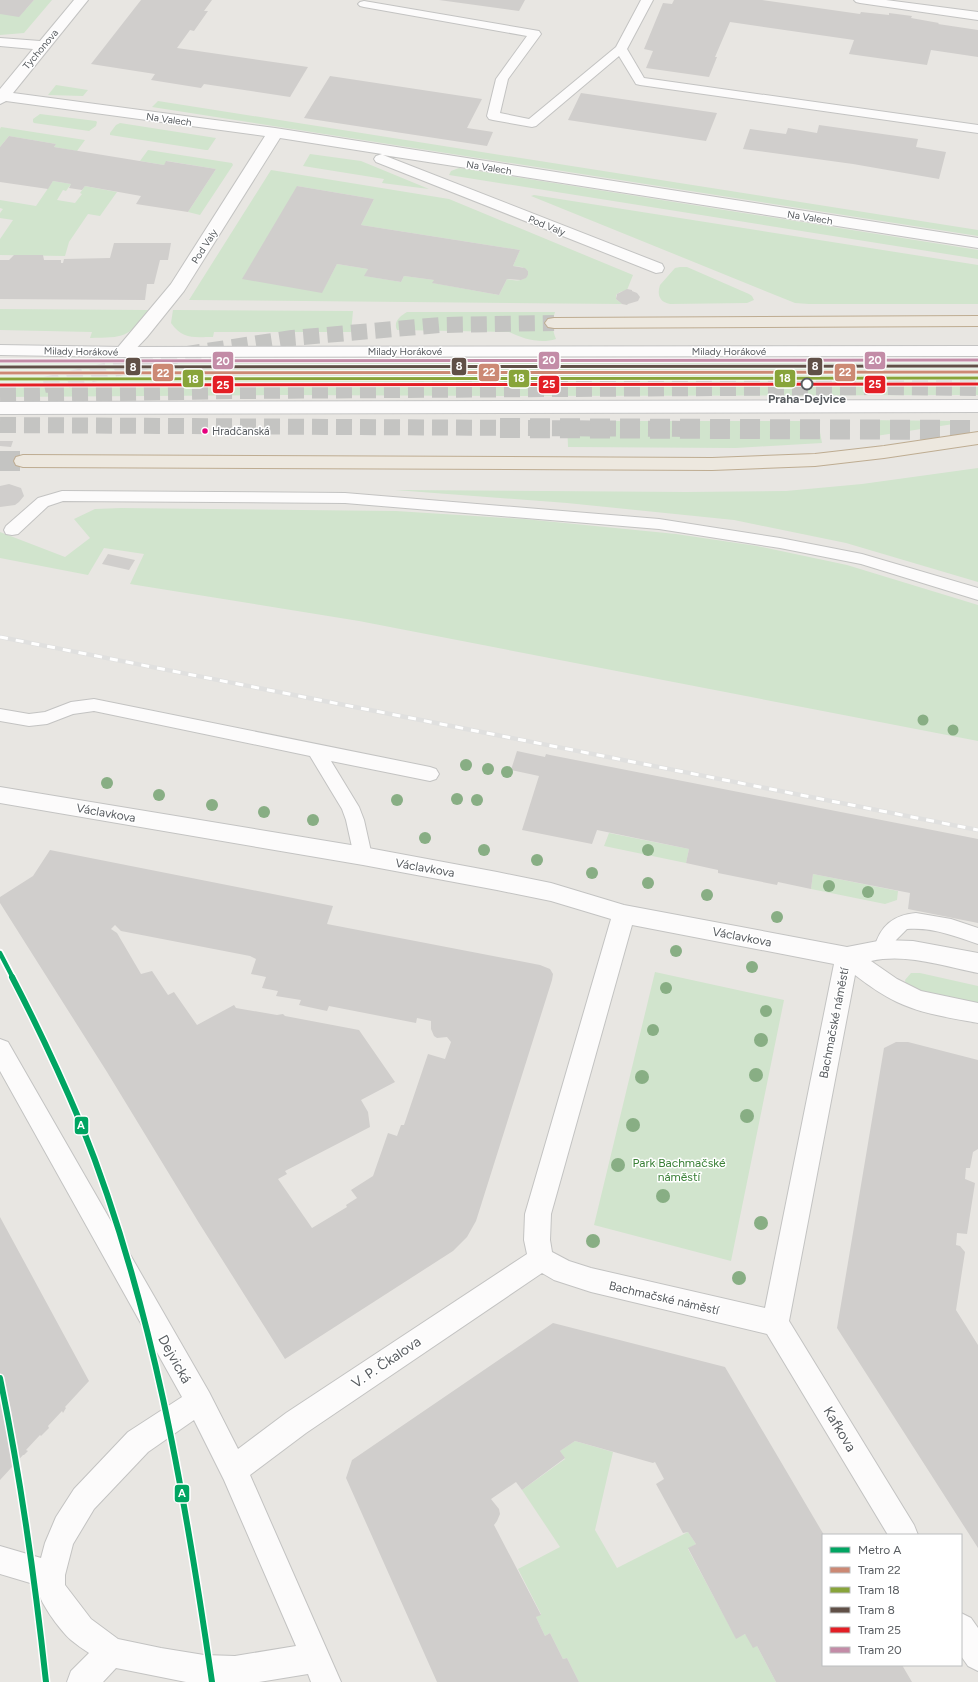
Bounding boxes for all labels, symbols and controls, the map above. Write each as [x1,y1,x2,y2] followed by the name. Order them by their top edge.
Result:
[20,26,61,72] street label: Tychonova
[145,110,193,129] street label: Na Valech
[465,158,513,178] street label: Na Valech
[786,208,834,228] street label: Na Valech
[526,212,568,239] street label: Pod Valy
[188,226,221,266] street label: Pod Valy
[44,344,119,359] street label: Milady Horákové
[368,345,443,358] street label: Milady Horákové
[692,345,767,358] street label: Milady Horákové
[212,351,234,370] line badge: 20
[538,351,560,370] line badge: 20
[864,351,886,370] line badge: 20
[542,354,556,367] text: 20
[868,354,882,367] text: 20
[216,355,230,368] text: 20
[125,357,141,376] line badge: 8
[451,357,467,376] line badge: 8
[807,357,823,376] line badge: 8
[456,360,463,373] text: 8
[812,360,819,373] text: 8
[130,361,137,374] text: 8
[152,363,174,382] line badge: 22
[478,363,500,382] line badge: 22
[834,363,856,382] line badge: 22
[483,366,495,379] text: 22
[839,366,851,379] text: 22
[157,367,169,380] text: 22
[182,369,204,388] line badge: 18
[508,369,530,388] line badge: 18
[774,369,796,388] line badge: 18
[513,372,525,385] text: 18
[779,372,791,385] text: 18
[187,373,199,386] text: 18
[212,375,234,394] line badge: 25
[538,375,560,394] line badge: 25
[864,375,886,394] line badge: 25
[800,377,814,391] marker: Praha-Dejvice
[543,378,555,391] text: 25
[869,378,881,391] text: 25
[217,379,229,392] text: 25
[768,392,846,406] place label: Praha-Dejvice
[212,425,270,438] place label: Hradčanská
[200,426,210,436] marker: Hradčanská
[75,801,137,825] street label: Václavkova
[394,856,456,880] street label: Václavkova
[711,924,773,950] street label: Václavkova
[816,965,852,1080] street label: Bachmačské náměstí
[74,1116,89,1135] line badge: A
[77,1119,85,1132] text: A
[632,1156,726,1184] park label: Park Bachmačské náměstí
[607,1278,722,1318] street label: Bachmačské náměstí
[154,1332,195,1387] street label: Dejvická
[348,1333,424,1392] street label: V. P. Čkalova
[820,1404,860,1455] street label: Kafkova
[174,1484,190,1503] line badge: A
[178,1487,186,1500] text: A
[822,1534,962,1666] legend
[858,1543,901,1557] text: Metro A
[858,1563,901,1577] text: Tram 22
[858,1583,900,1597] text: Tram 18
[858,1603,895,1617] text: Tram 8
[858,1623,901,1637] text: Tram 25
[858,1643,902,1657] text: Tram 20

